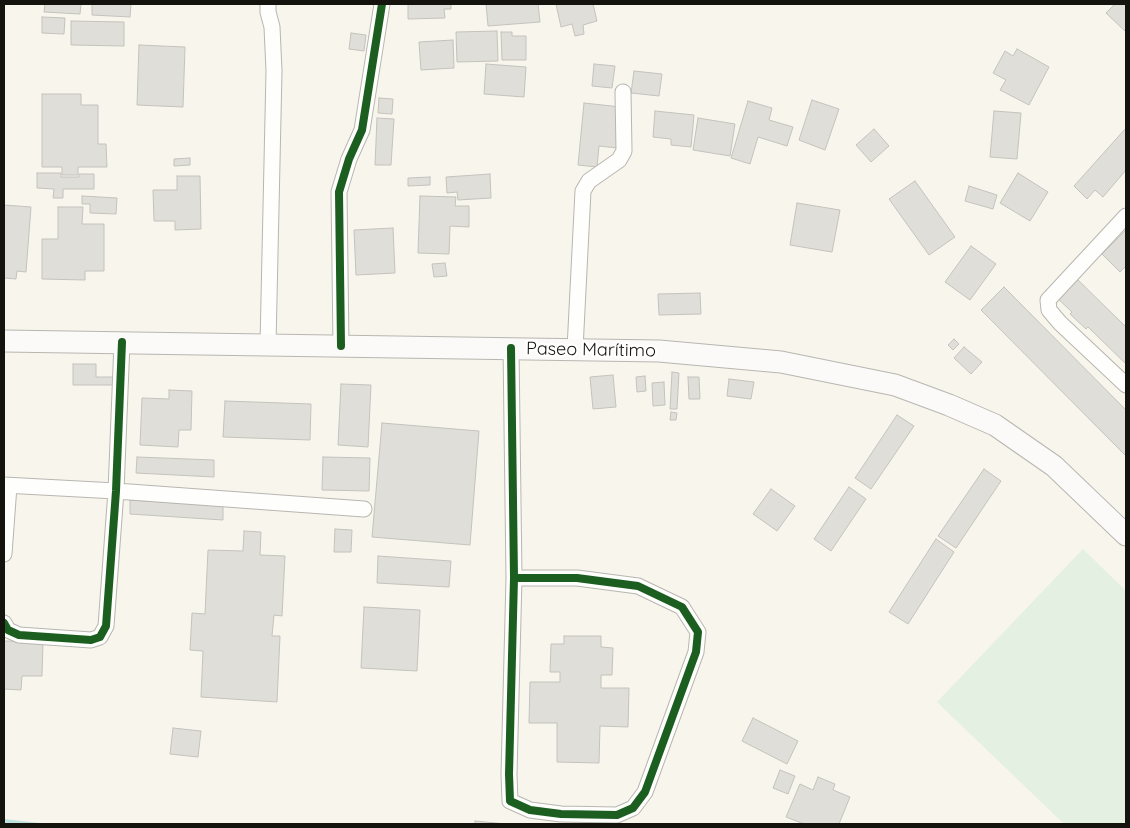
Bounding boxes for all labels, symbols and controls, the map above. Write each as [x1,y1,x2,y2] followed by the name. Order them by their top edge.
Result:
[526,338,656,362] street label: Paseo Marítimo

